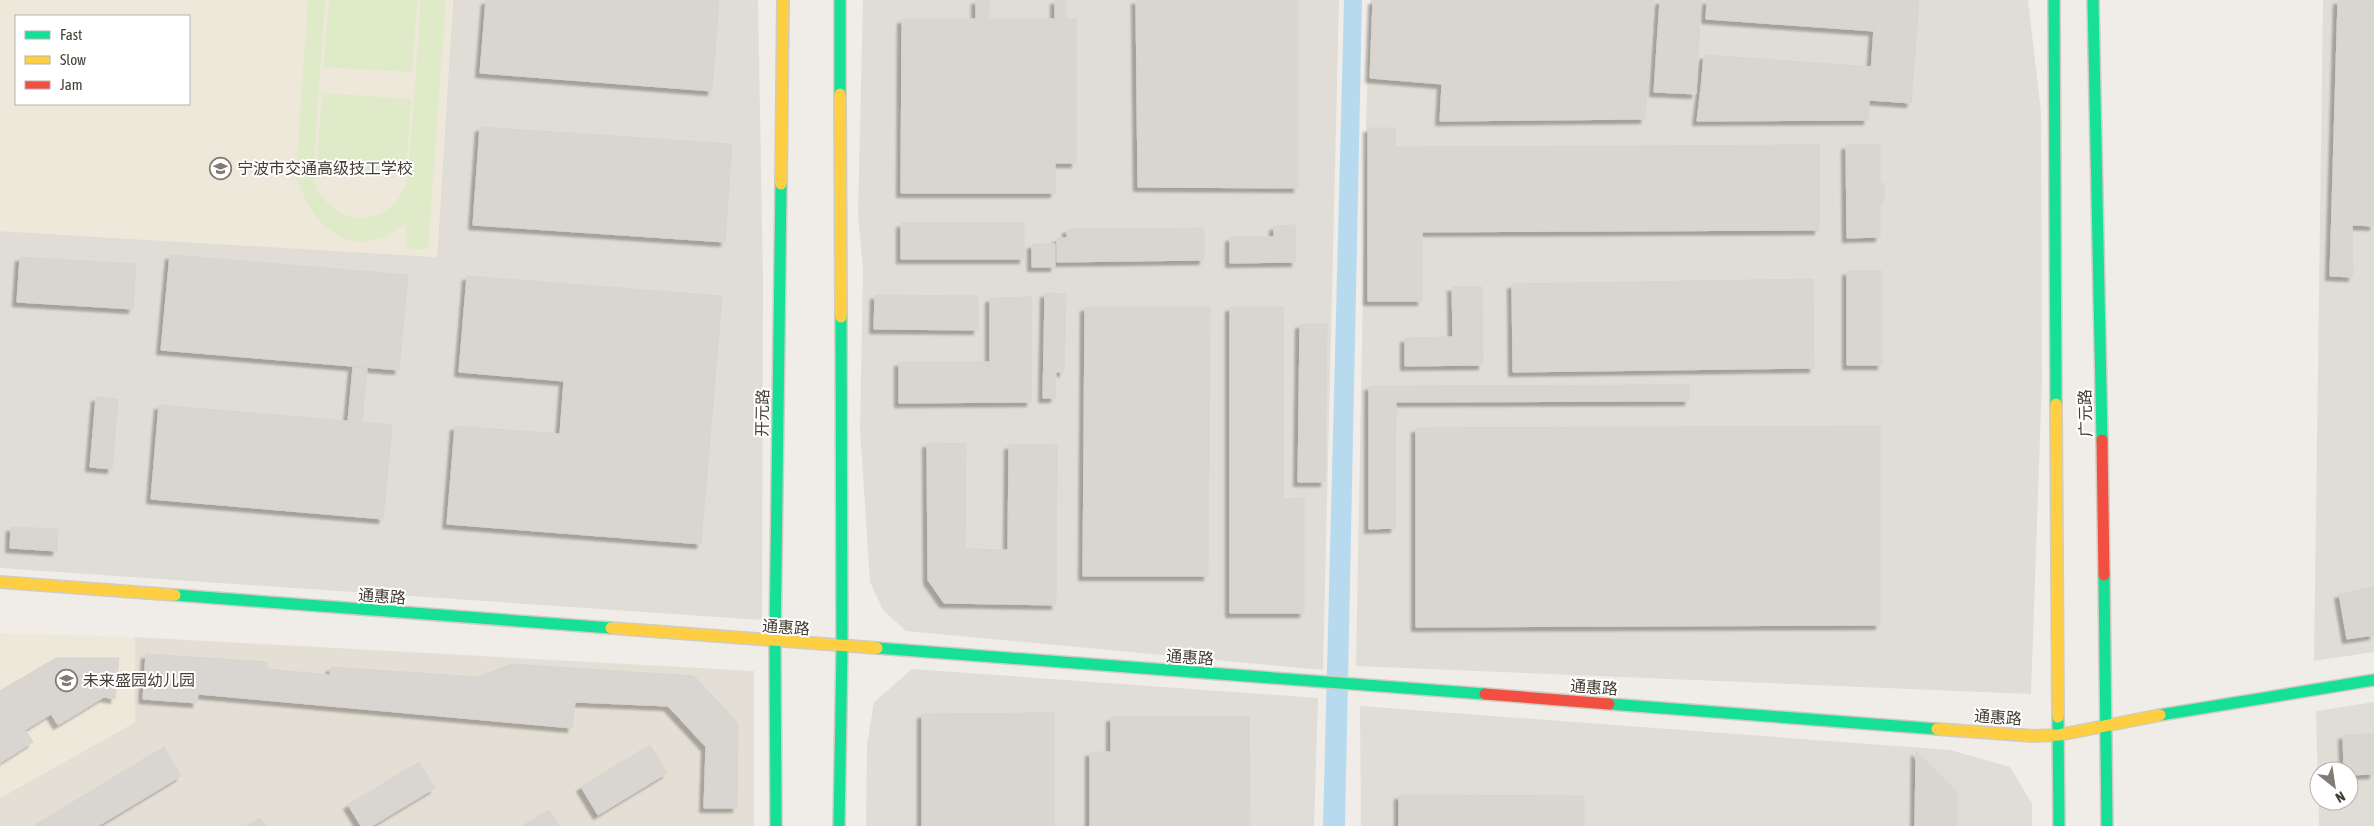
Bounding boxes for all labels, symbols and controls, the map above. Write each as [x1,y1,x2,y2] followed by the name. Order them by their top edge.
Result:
[15,15,190,105] legend
[60,26,82,43] text: Fast
[60,51,86,68] text: Slow
[60,76,83,93] text: Jam
[209,156,233,180] school or university icon: 宁波市交通高级技工学校
[237,159,413,177] place label: 宁波市交通高级技工学校
[753,389,771,437] street label: 开元路
[2076,389,2094,437] street label: 广元路
[357,585,407,607] street label: 通惠路
[761,616,811,638] street label: 通惠路
[1165,646,1215,668] street label: 通惠路
[55,668,79,692] school or university icon: 未来盛园幼儿园
[83,671,195,689] place label: 未来盛园幼儿园
[1569,676,1619,698] street label: 通惠路
[1973,706,2023,728] street label: 通惠路
[2309,761,2359,811] north arrow
[2333,788,2348,806] text: N

